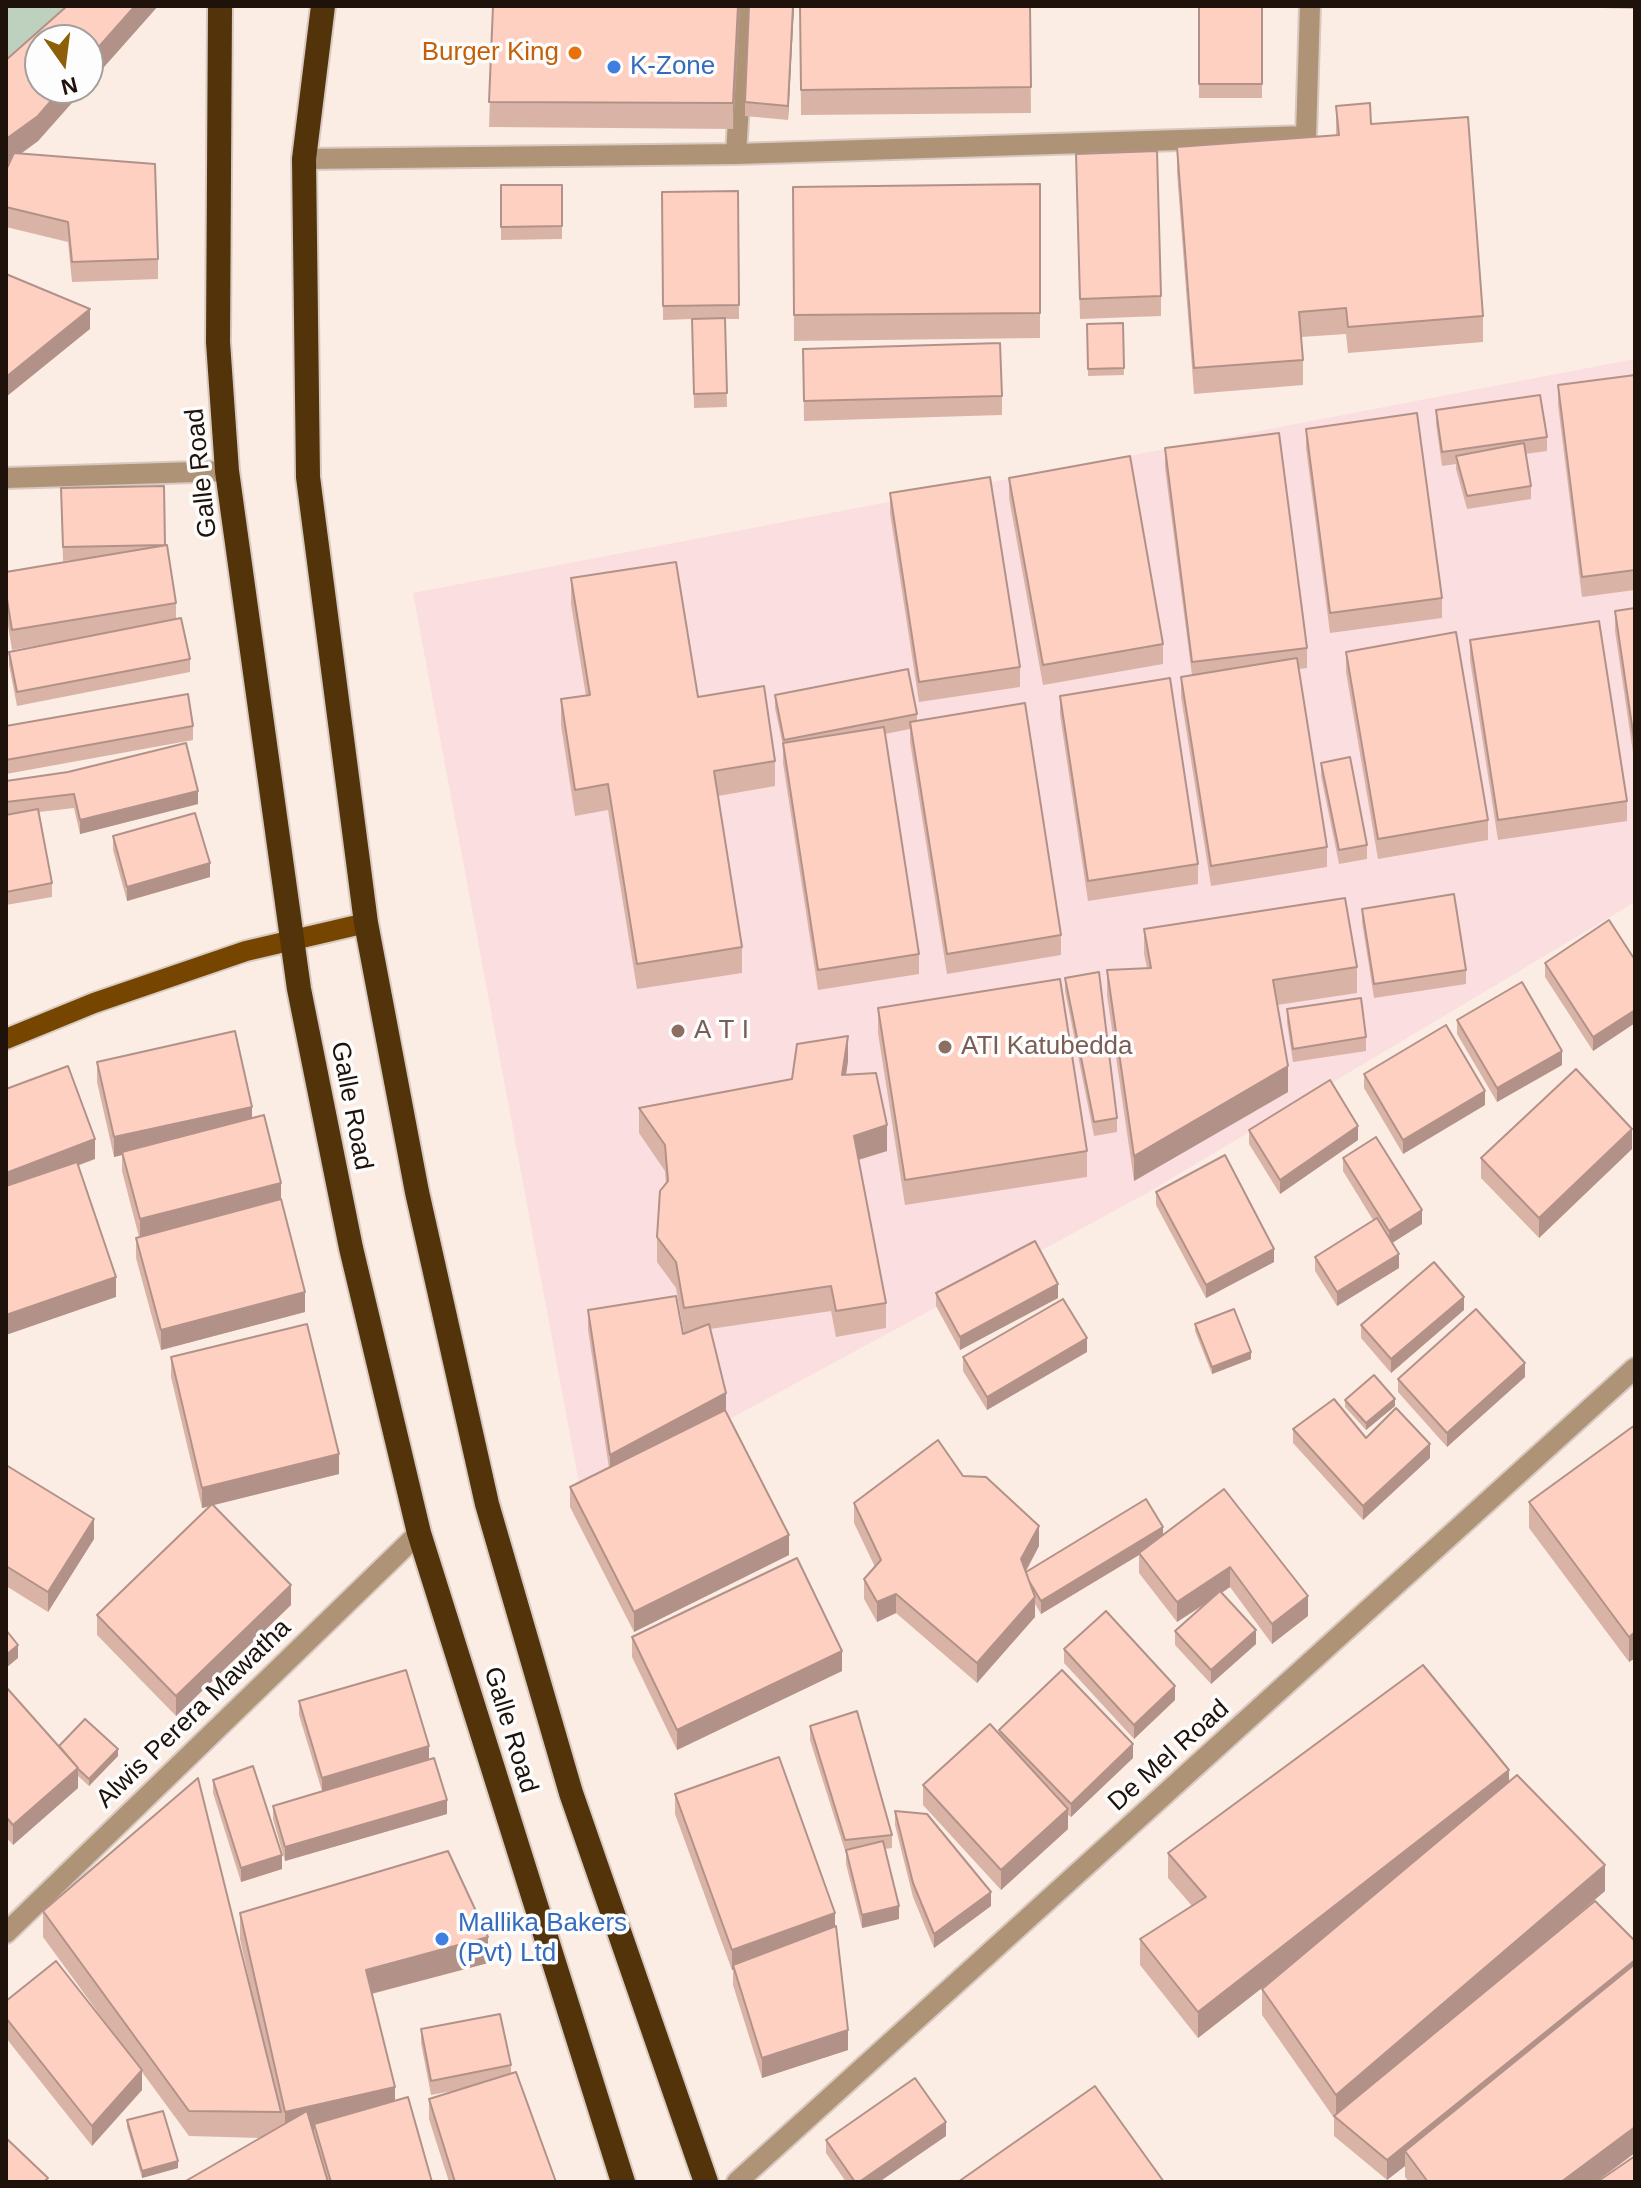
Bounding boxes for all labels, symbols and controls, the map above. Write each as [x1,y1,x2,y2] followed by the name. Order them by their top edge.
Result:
[24,24,104,104] north arrow
[422,37,559,69] place label: Burger King
[566,44,584,62] marker: Burger King
[630,51,715,83] place label: K-Zone
[605,58,623,76] marker: K-Zone
[59,72,80,100] text: N
[180,407,224,539] street label: Galle Road
[694,1015,749,1047] place label: A T I
[669,1022,687,1040] marker: A T I
[961,1031,1133,1063] place label: ATI Katubedda
[936,1038,954,1056] marker: ATI Katubedda
[323,1039,379,1173] street label: Galle Road
[90,1613,298,1815] street label: Alwis Perera Mawatha
[476,1663,544,1797] street label: Galle Road
[1102,1694,1236,1818] street label: De Mel Road
[458,1908,627,1970] place label: Mallika Bakers (Pvt) Ltd
[433,1930,451,1948] marker: Mallika Bakers (Pvt) Ltd

